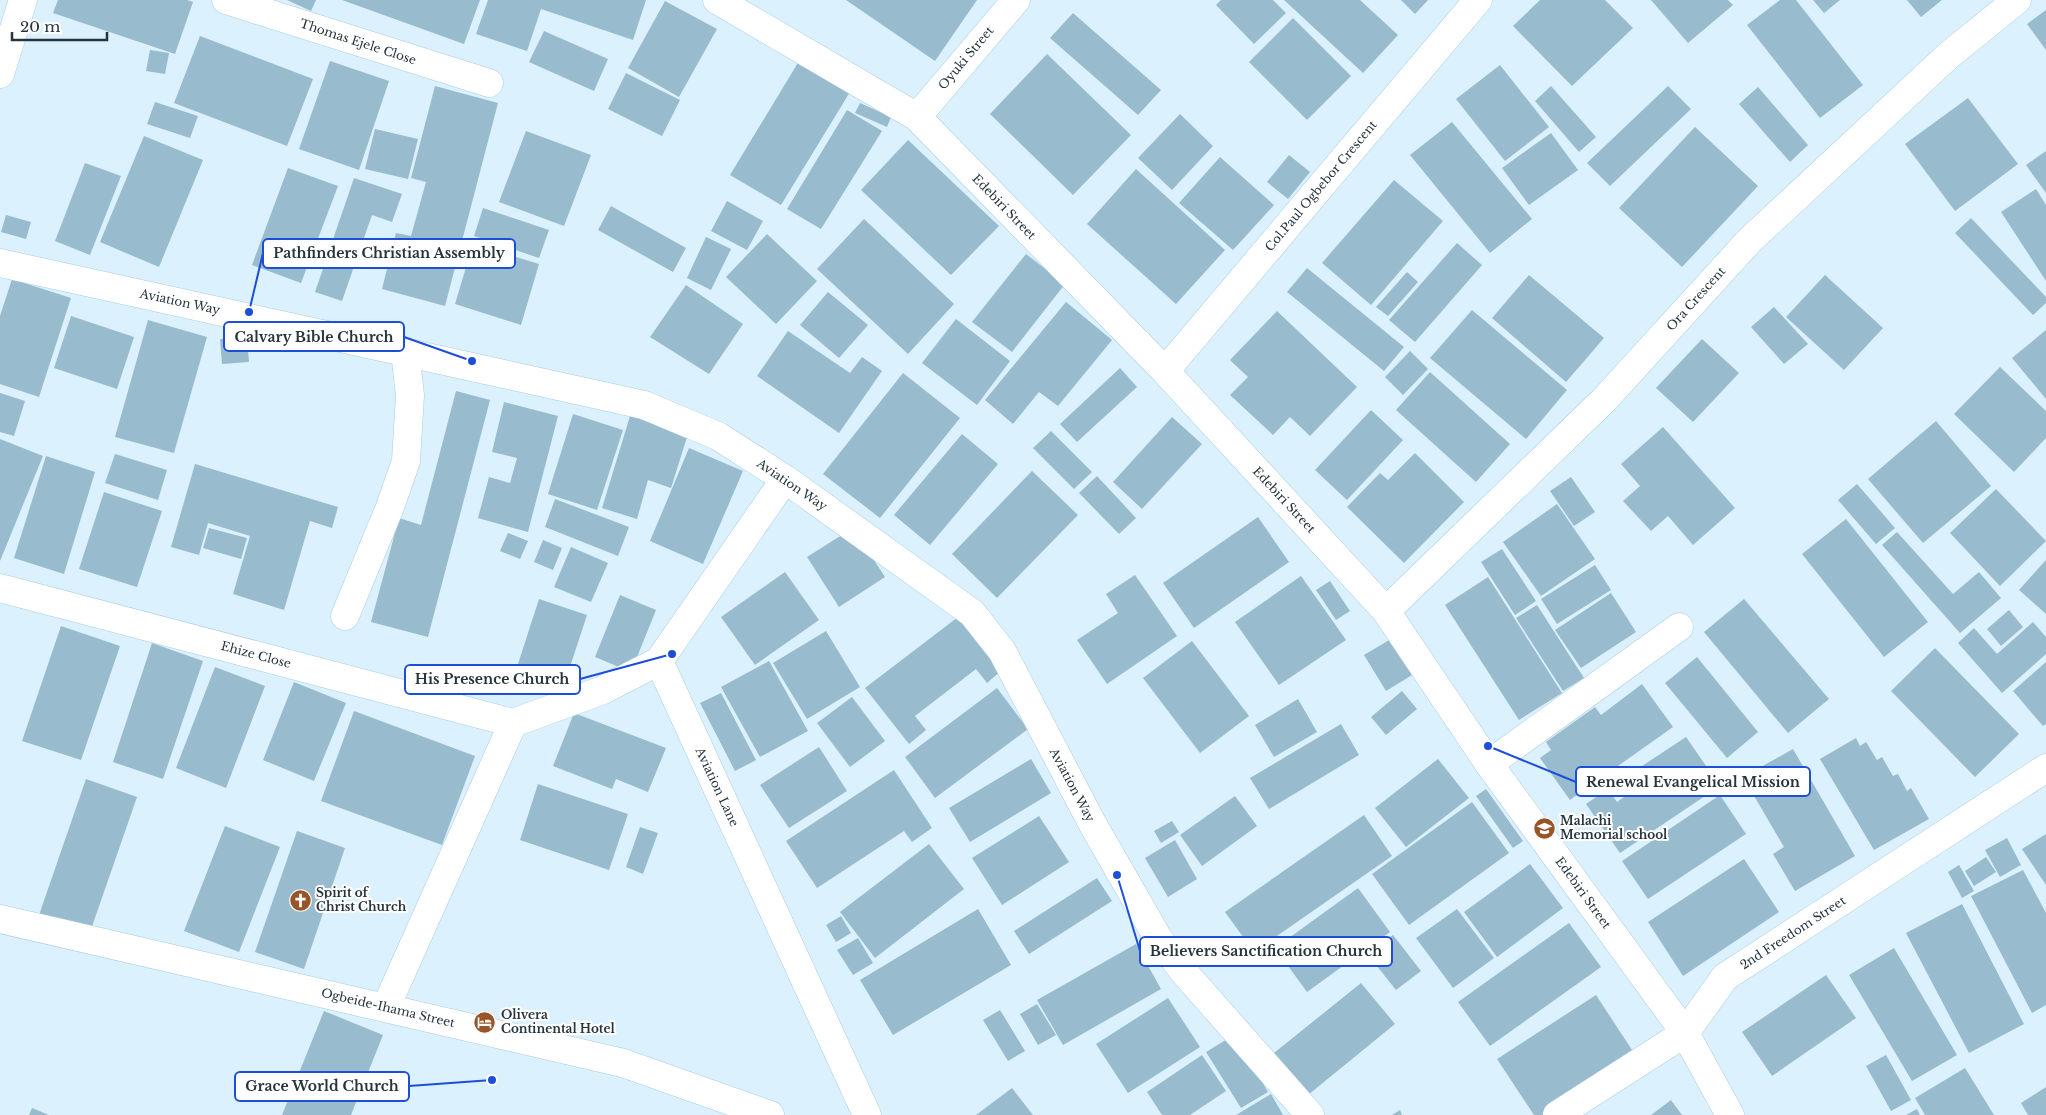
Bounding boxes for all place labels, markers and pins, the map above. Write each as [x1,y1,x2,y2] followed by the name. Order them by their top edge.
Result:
[263,239,515,268] callout: Pathfinders Christian Assembly
[224,322,404,351] callout: Calvary Bible Church
[405,665,580,694] callout: His Presence Church
[1576,767,1810,796] callout: Renewal Evangelical Mission
[1560,813,1668,842] place label: Malachi Memorial school
[1532,816,1556,840] school or university icon: Malachi Memorial school
[316,885,407,914] place label: Spirit of Christ Church
[288,888,312,912] church icon: Spirit of Christ Church
[1140,937,1392,966] callout: Believers Sanctification Church
[501,1007,615,1036] place label: Olivera Continental Hotel
[473,1010,497,1034] hotel icon: Olivera Continental Hotel
[235,1072,409,1101] callout: Grace World Church

